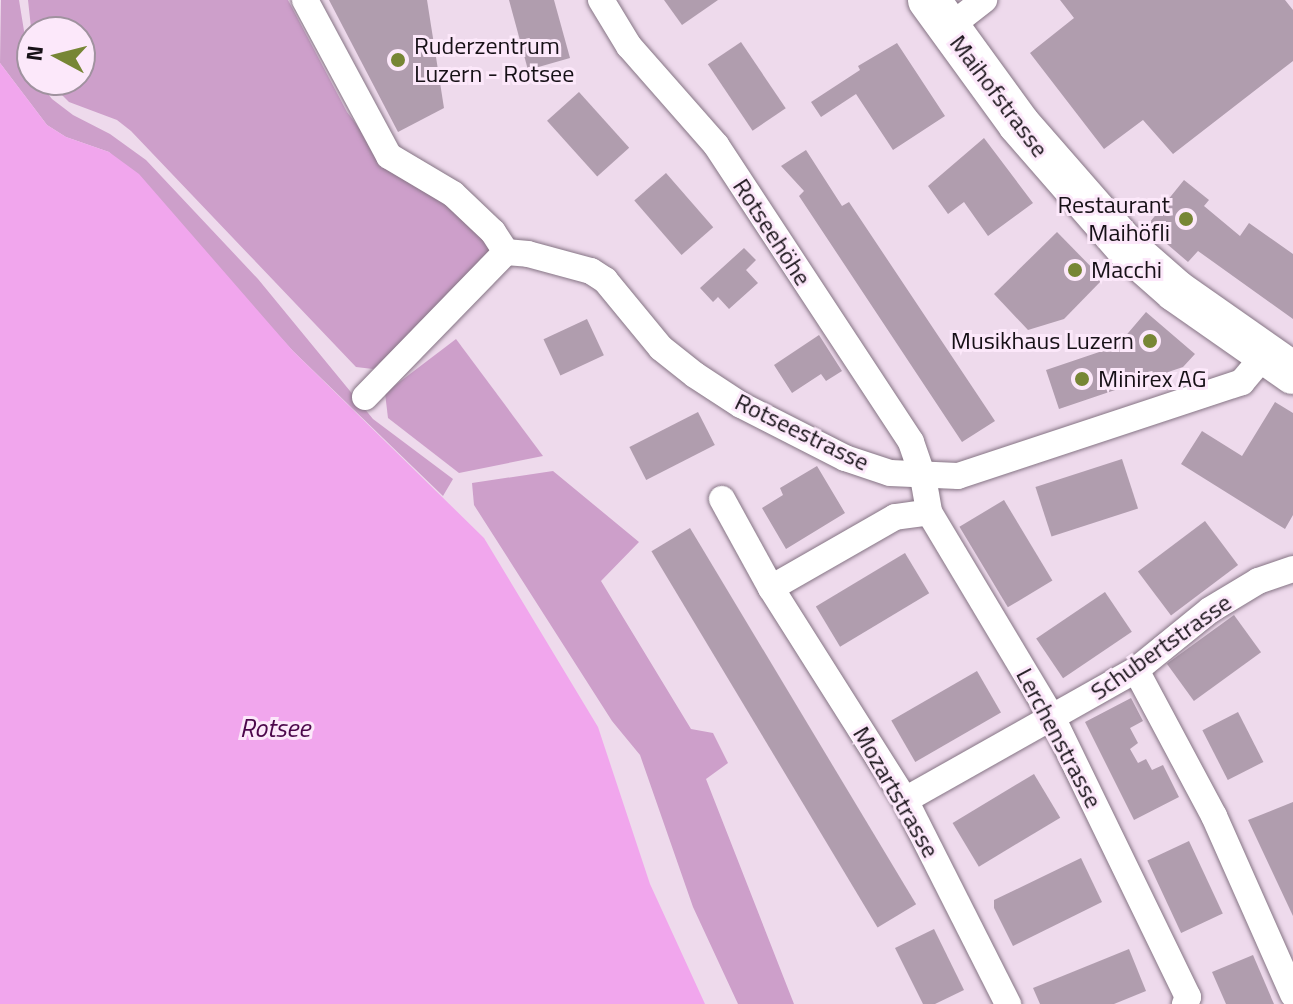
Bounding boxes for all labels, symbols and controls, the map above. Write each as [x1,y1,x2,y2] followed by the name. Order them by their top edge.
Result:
[16,16,96,96] north arrow
[944,29,1054,163] street label: Maihofstrasse
[414,32,574,88] place label: Ruderzentrum Luzern - Rotsee
[16,44,52,63] text: N
[389,51,407,69] marker: Ruderzentrum Luzern - Rotsee
[727,173,817,291] street label: Rotseehöhe
[1057,191,1170,247] place label: Restaurant Maihöfli
[1177,210,1195,228] marker: Restaurant Maihöfli
[1091,256,1162,284] place label: Macchi
[1066,261,1084,279] marker: Macchi
[951,327,1134,355] place label: Musikhaus Luzern
[1141,332,1159,350] marker: Musikhaus Luzern
[1098,365,1207,393] place label: Minirex AG
[1073,370,1091,388] marker: Minirex AG
[730,387,874,477] street label: Rotseestrasse
[1085,588,1237,706] street label: Schubertstrasse
[1010,663,1108,813] street label: Lerchenstrasse
[240,712,310,744] water label: Rotsee
[847,721,945,863] street label: Mozartstrasse

